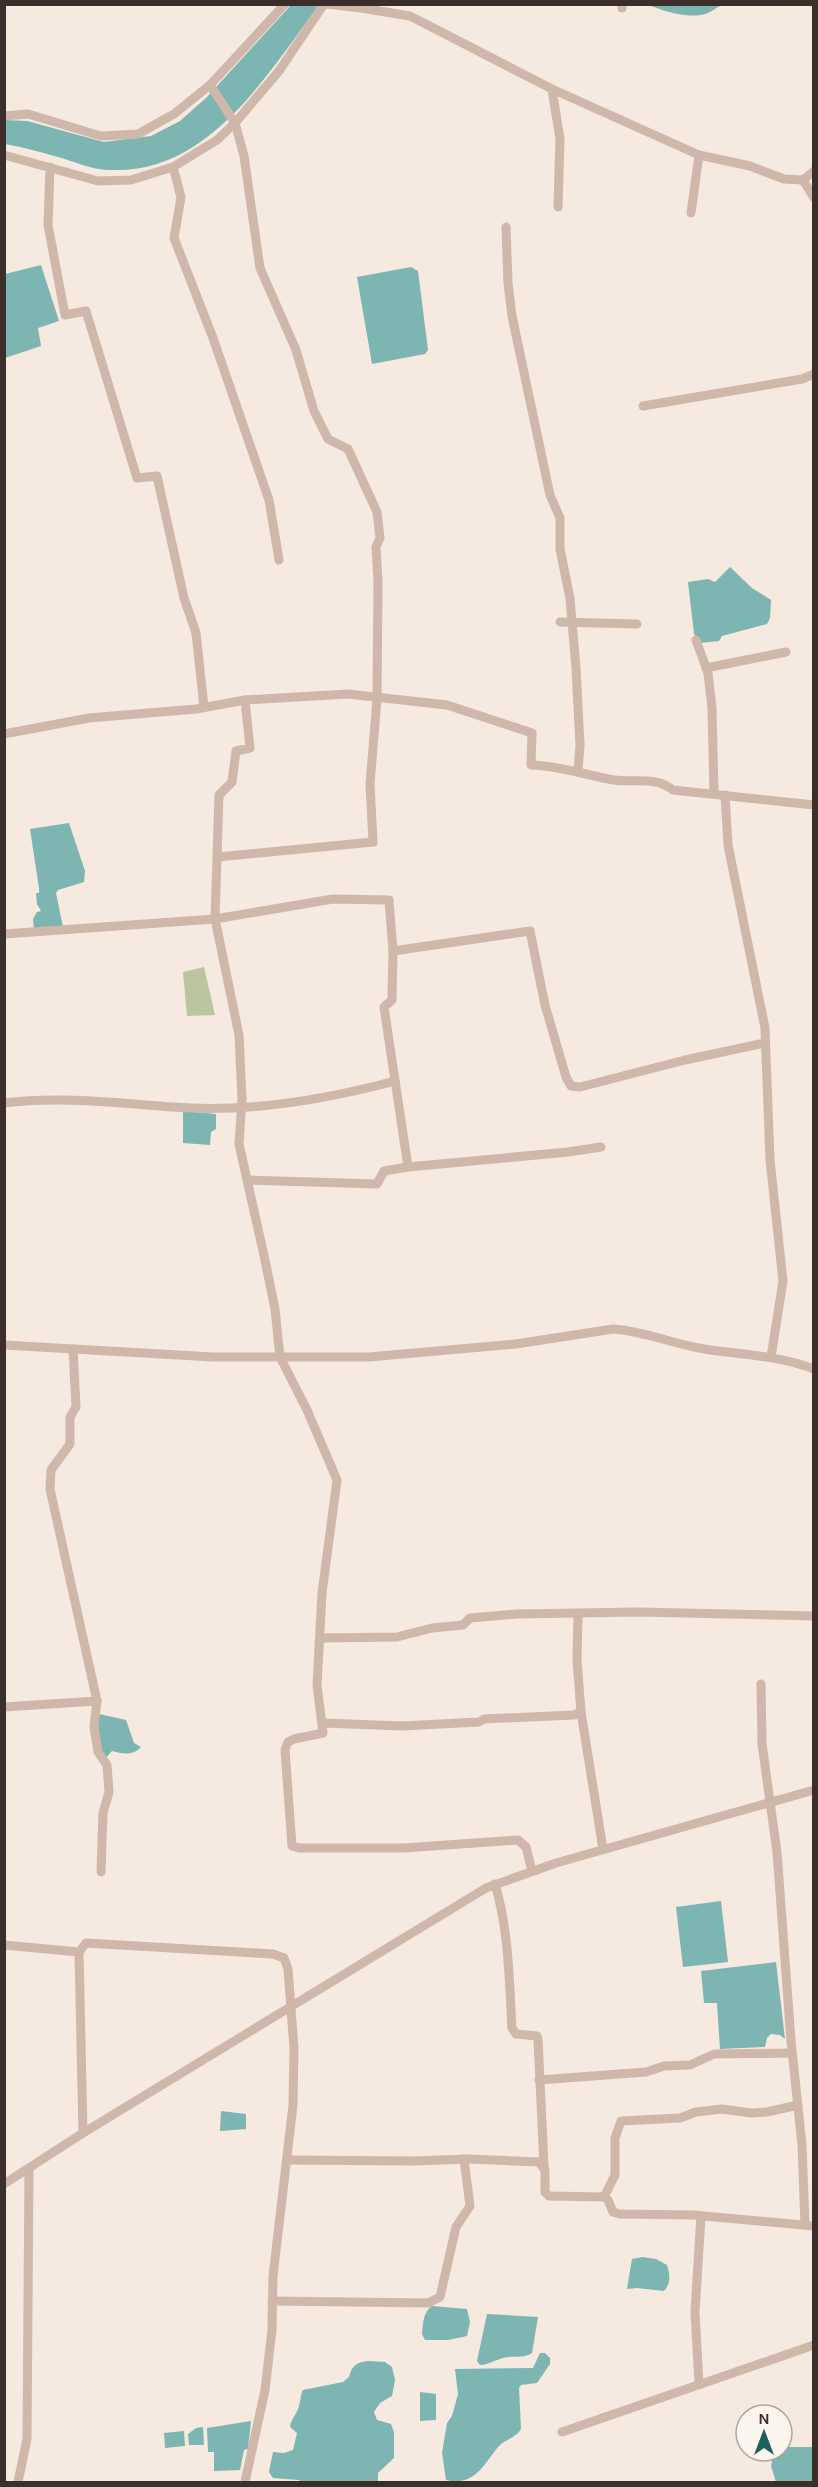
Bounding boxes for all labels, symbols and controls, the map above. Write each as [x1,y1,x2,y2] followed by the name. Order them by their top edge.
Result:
[734,2403,794,2463] north arrow
[758,2409,770,2428] text: N

